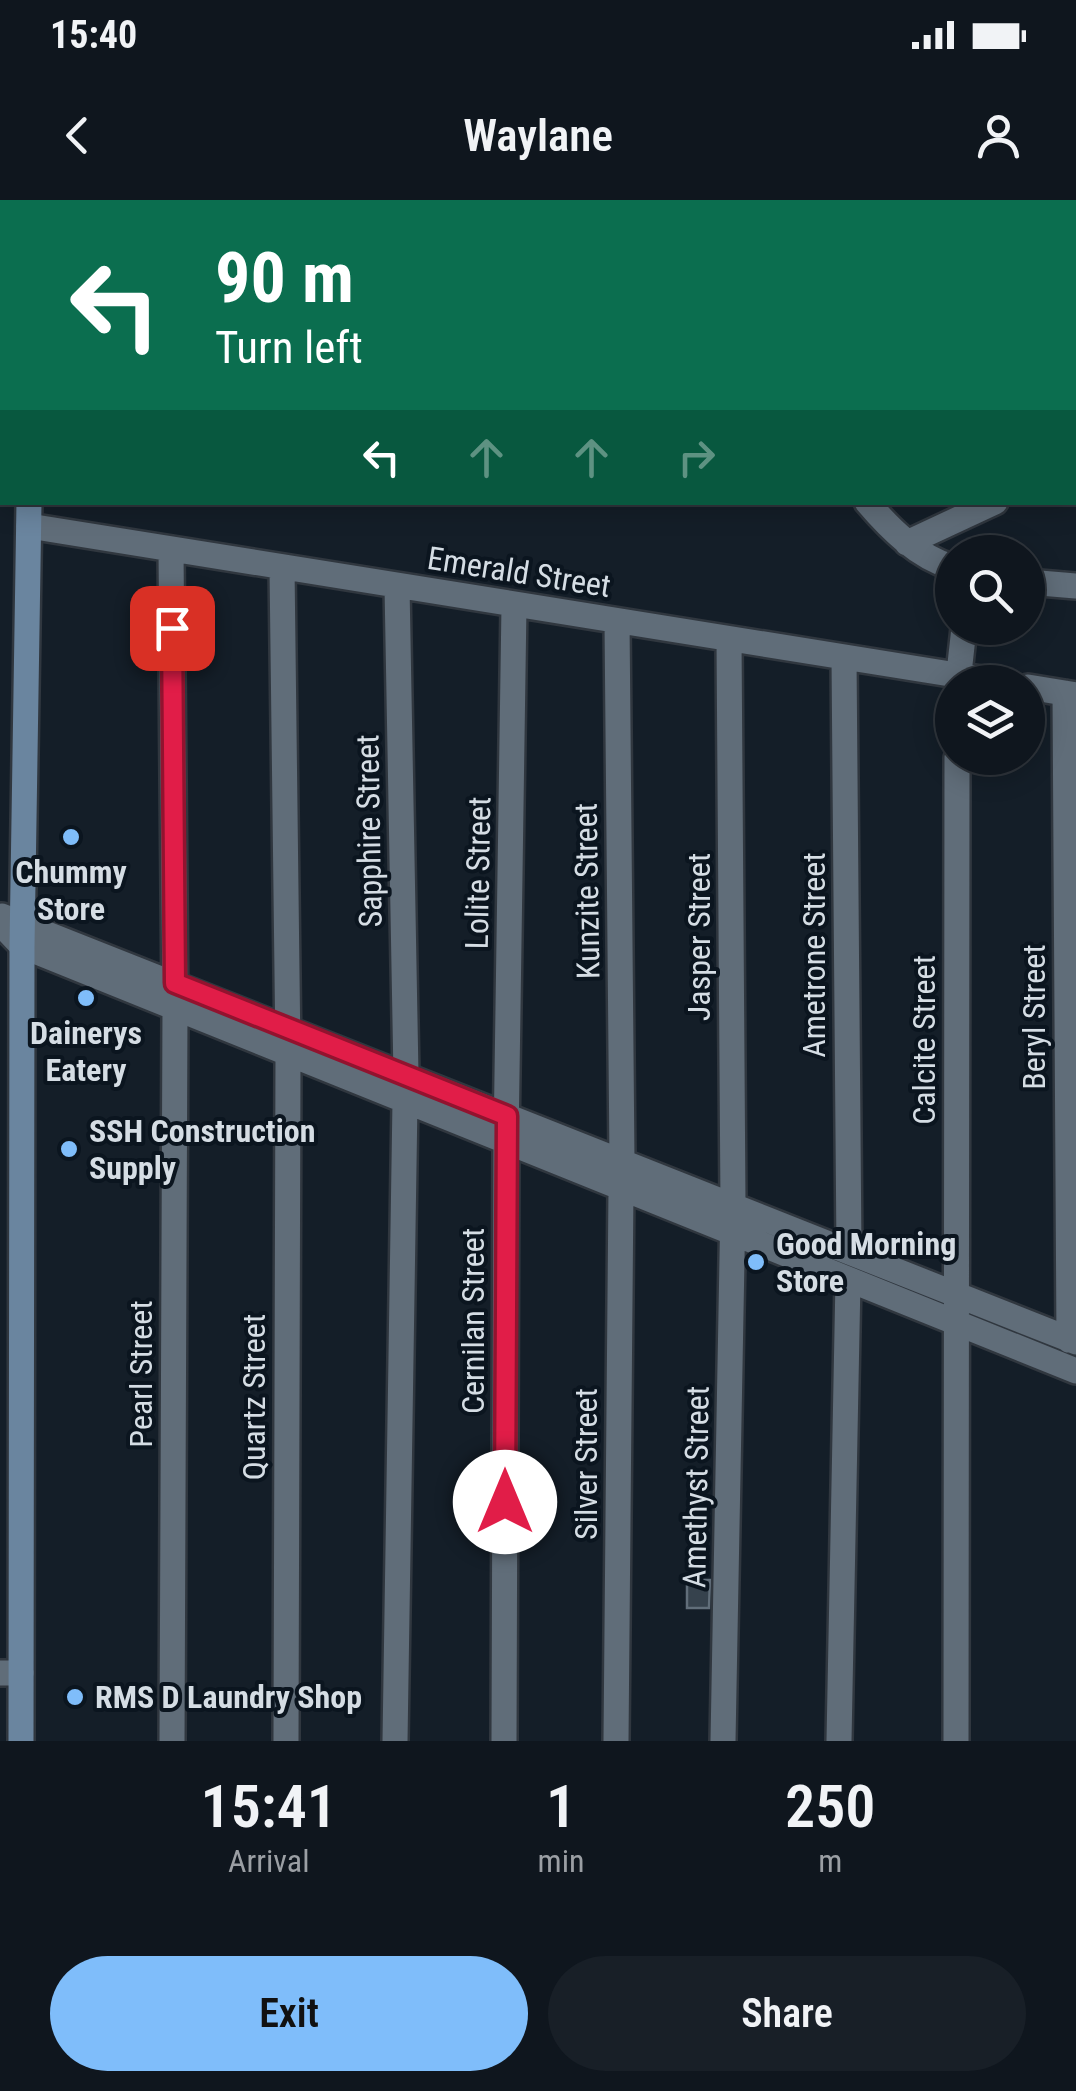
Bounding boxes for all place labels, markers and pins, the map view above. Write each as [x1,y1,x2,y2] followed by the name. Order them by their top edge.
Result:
[130,586,215,671] pin
[60,826,82,848] marker: Chummy Store
[15,853,127,928] place label: Chummy Store
[75,987,97,1009] marker: Dainerys Eatery
[30,1014,142,1089] place label: Dainerys Eatery
[89,1112,315,1187] place label: SSH Construction Supply
[58,1138,80,1160] marker: SSH Construction Supply
[776,1225,956,1300] place label: Good Morning Store
[745,1251,767,1273] marker: Good Morning Store
[95,1678,362,1716] place label: RMS D Laundry Shop
[64,1686,86,1708] marker: RMS D Laundry Shop

